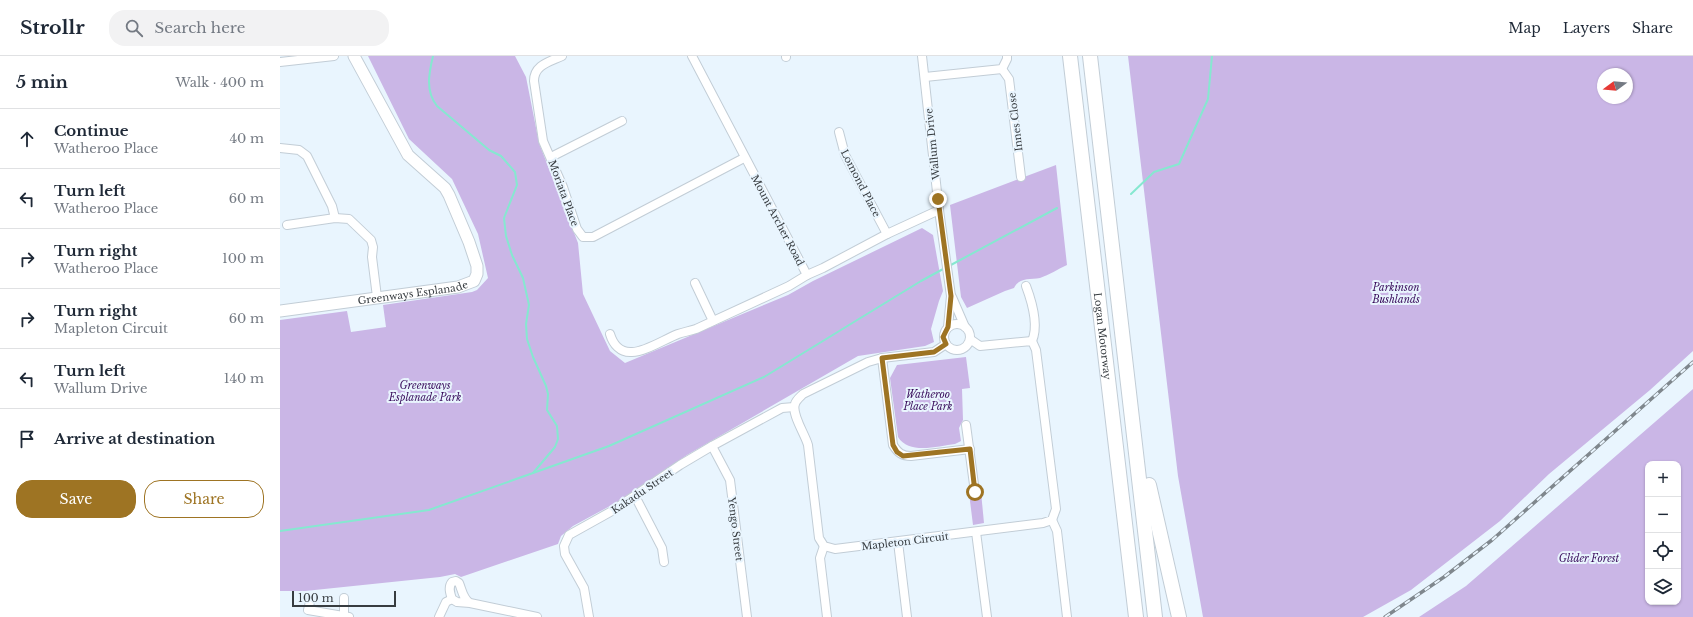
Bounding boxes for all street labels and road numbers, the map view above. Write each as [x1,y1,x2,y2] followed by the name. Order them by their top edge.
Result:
[1005,92,1026,152] street label: Innes Close
[922,107,943,181] street label: Wallum Drive
[838,147,883,220] street label: Lomond Place
[545,158,582,228] street label: Moriata Place
[748,172,807,268] street label: Mount Archer Road
[357,278,470,307] street label: Greenways Esplanade
[1091,292,1114,381] street label: Logan Motorway
[609,466,676,517] street label: Kakadu Street
[725,495,746,562] street label: Yengo Street
[861,530,950,553] street label: Mapleton Circuit

